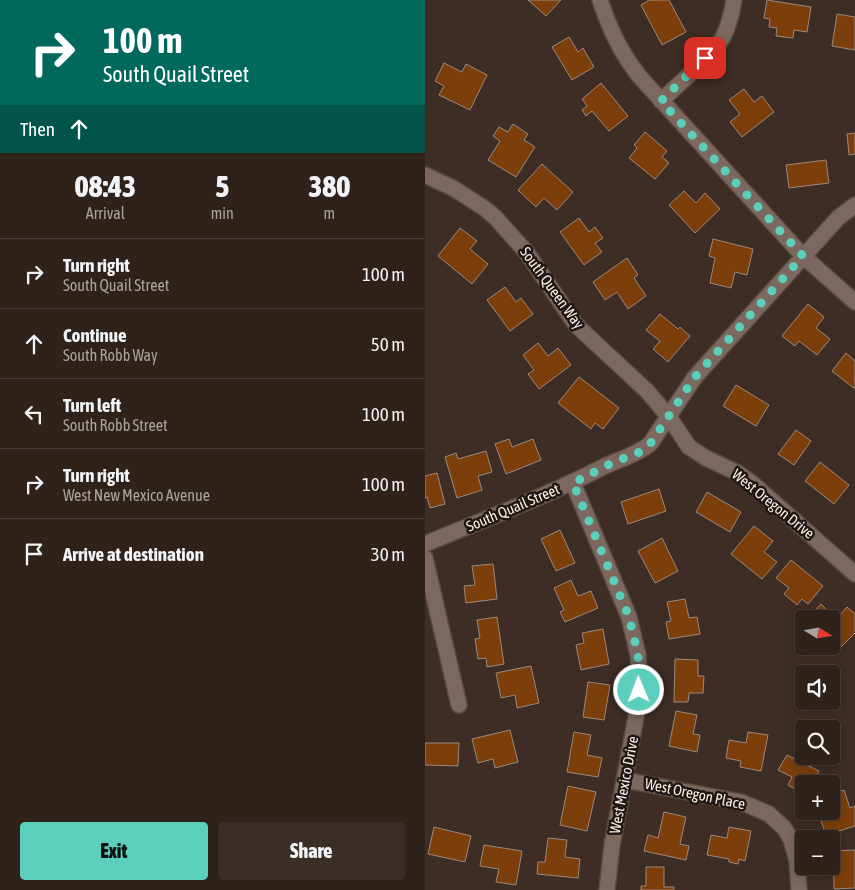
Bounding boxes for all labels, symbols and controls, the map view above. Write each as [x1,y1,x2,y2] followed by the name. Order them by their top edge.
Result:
[20,20,85,85] icon: right
[103,20,182,60] text: 100 m
[684,37,726,79] pin
[691,44,719,72] icon: arrive
[103,61,249,87] text: South Quail Street
[65,115,93,143] icon: ahead
[20,118,55,140] text: Then
[74,169,136,203] text: 08:43
[215,169,229,203] text: 5
[308,169,350,203] text: 380
[86,204,125,222] text: Arrival
[211,204,234,222] text: min
[324,204,335,222] text: m
[517,244,588,332] street label: South Queen Way
[63,254,130,276] text: Turn right
[20,260,48,288] icon: right
[362,263,405,285] text: 100 m
[63,276,169,294] text: South Quail Street
[63,324,127,346] text: Continue
[20,330,48,358] icon: ahead
[371,333,405,355] text: 50 m
[63,346,158,364] text: South Robb Way
[63,394,121,416] text: Turn left
[20,400,48,428] icon: left
[362,403,405,425] text: 100 m
[63,416,168,434] text: South Robb Street
[63,464,130,486] text: Turn right
[729,465,818,542] street label: West Oregon Drive
[20,470,48,498] icon: right
[362,473,405,495] text: 100 m
[464,480,562,535] street label: South Quail Street
[63,486,210,504] text: West New Mexico Avenue
[20,540,48,568] icon: arrive
[63,543,204,565] text: Arrive at destination
[371,543,405,565] text: 30 m
[795,610,840,655] north arrow
[795,610,840,875] map controls
[612,663,664,715] position arrow
[795,665,840,710] button: sound
[795,720,840,765] button: search
[606,735,641,835] street label: West Mexico Drive
[643,775,747,812] street label: West Oregon Place
[795,775,840,820] button: +
[20,822,208,880] button: Exit
[218,822,405,880] button: Share
[795,830,840,875] button: −

